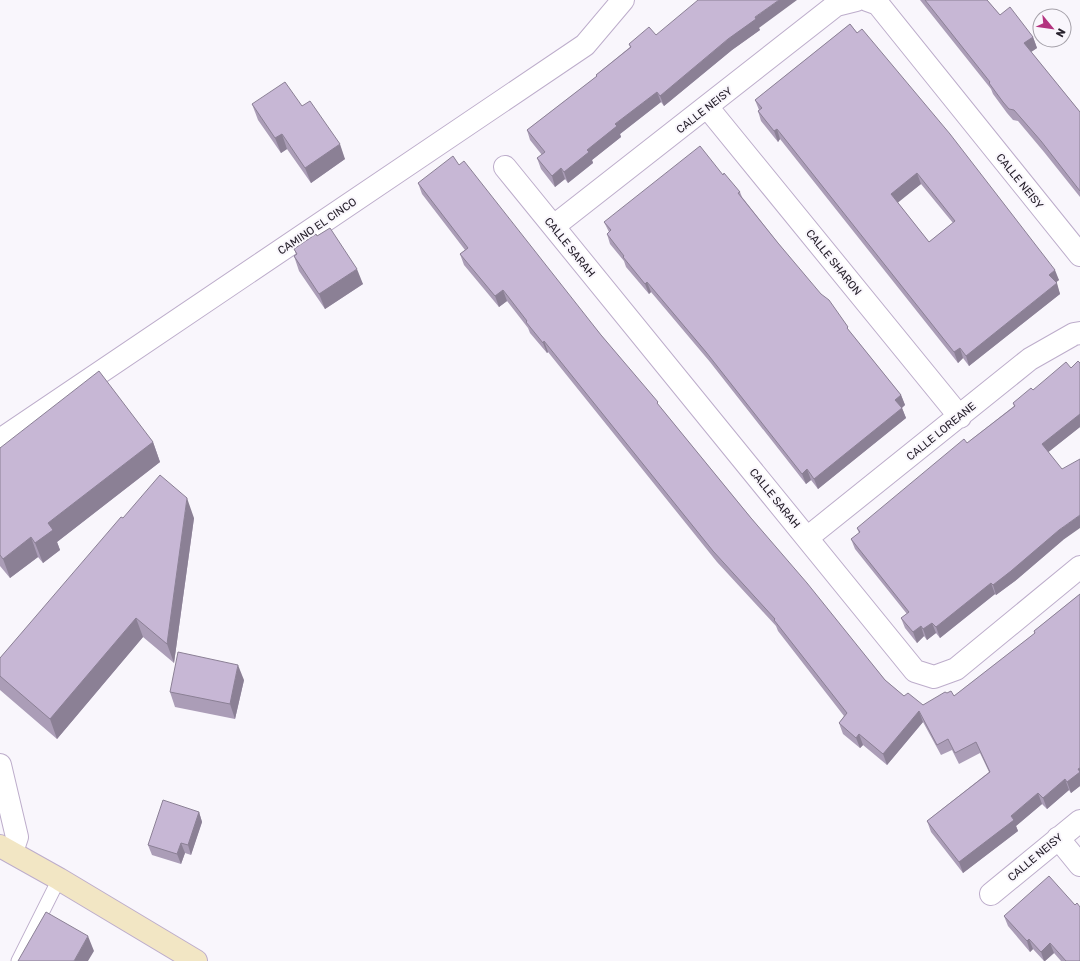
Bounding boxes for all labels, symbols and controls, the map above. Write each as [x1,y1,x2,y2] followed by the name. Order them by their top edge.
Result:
[1032,8,1072,48] north arrow
[1053,26,1068,39] text: N
[674,85,735,136] street label: CALLE NEISY
[993,151,1046,212] street label: CALLE NEISY
[275,195,359,258] street label: CAMINO EL CINCO
[542,215,598,280] street label: CALLE SARAH
[803,227,864,298] street label: CALLE SHARON
[904,399,979,463] street label: CALLE LOREANE
[747,466,803,531] street label: CALLE SARAH
[1005,831,1065,884] street label: CALLE NEISY

